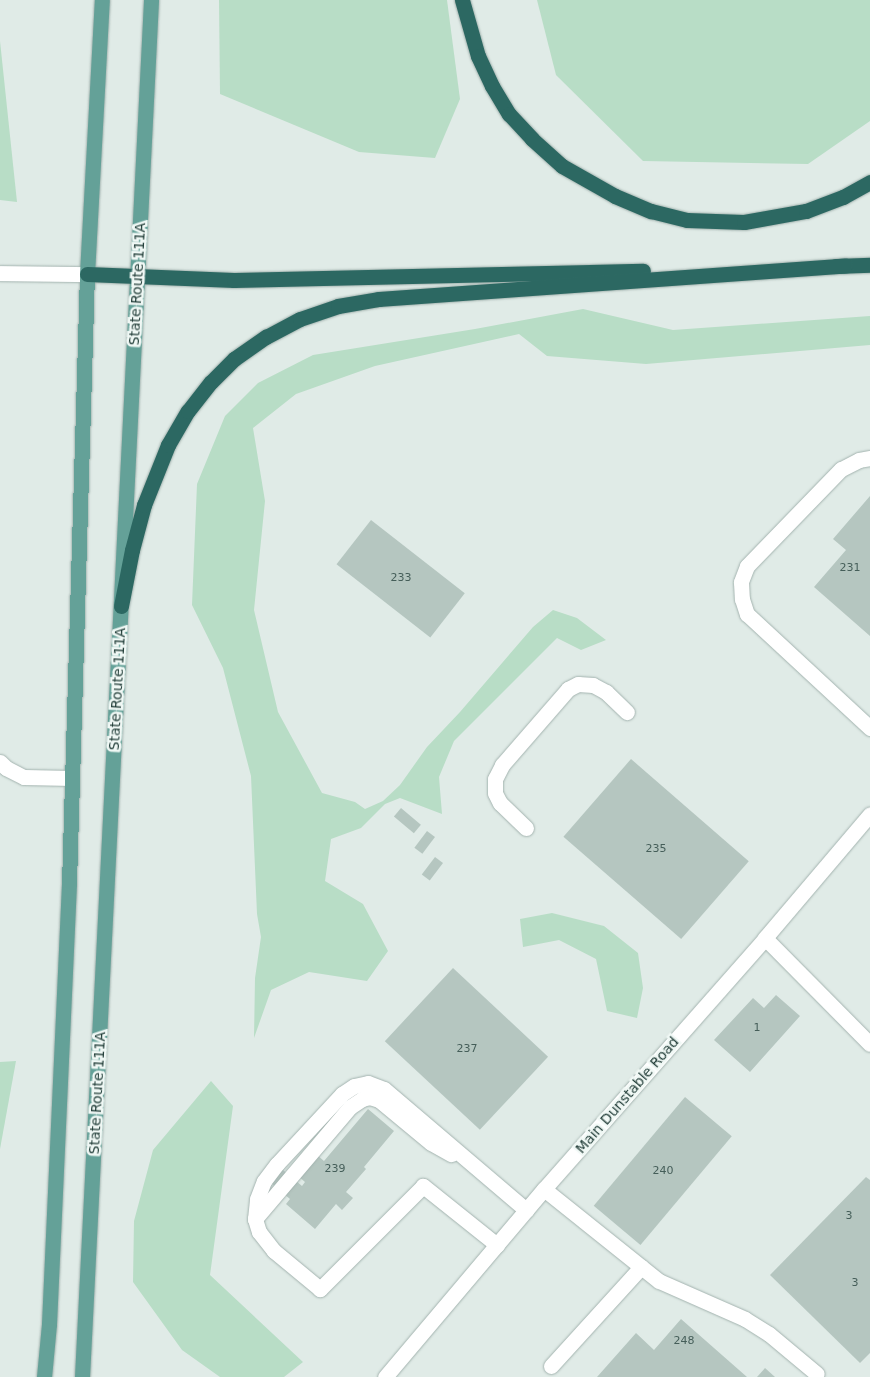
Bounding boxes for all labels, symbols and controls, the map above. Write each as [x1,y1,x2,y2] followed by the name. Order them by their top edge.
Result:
[125,222,149,346] street label: State Route 111A
[840,561,860,575] house number: 231
[391,571,411,585] house number: 233
[105,627,129,751] street label: State Route 111A
[646,842,666,856] house number: 235
[754,1021,760,1035] house number: 1
[85,1031,109,1155] street label: State Route 111A
[572,1033,682,1157] street label: Main Dunstable Road
[457,1042,477,1056] house number: 237
[325,1162,345,1176] house number: 239
[653,1164,673,1178] house number: 240
[846,1209,852,1223] house number: 3
[852,1276,858,1290] house number: 3
[674,1334,694,1348] house number: 248

